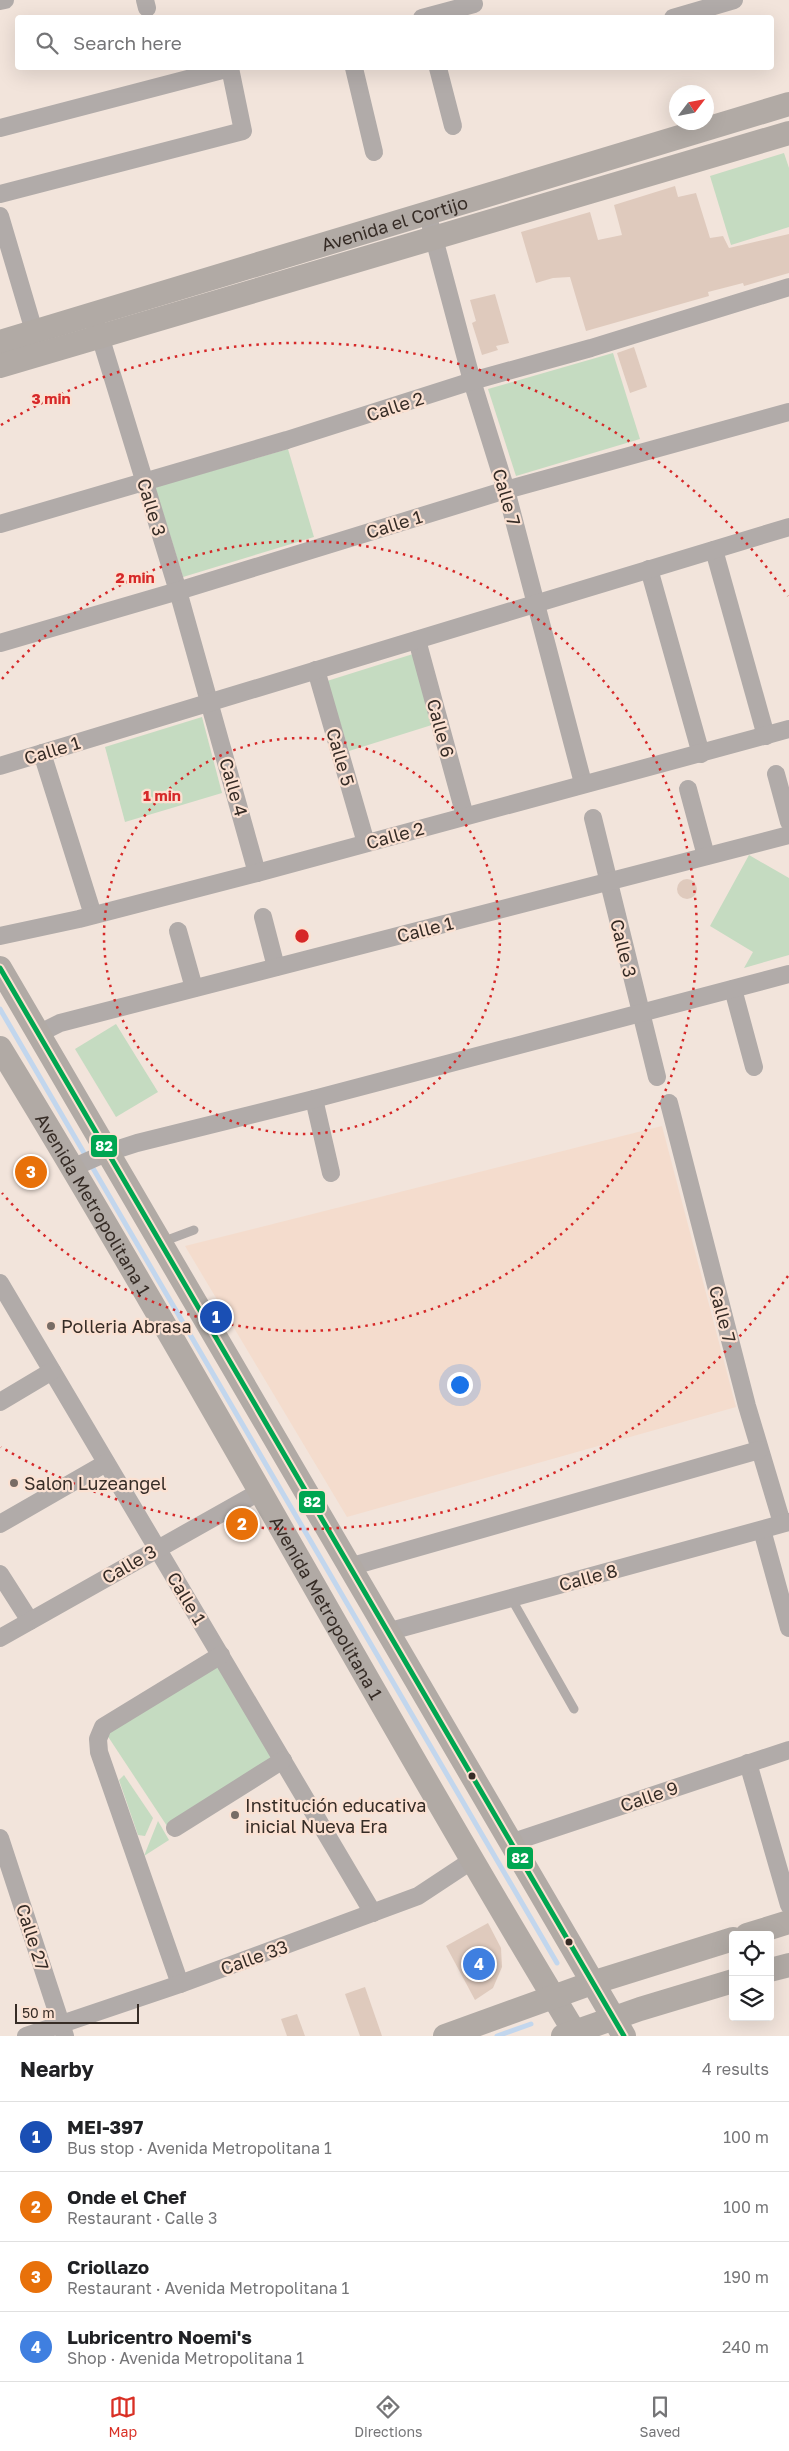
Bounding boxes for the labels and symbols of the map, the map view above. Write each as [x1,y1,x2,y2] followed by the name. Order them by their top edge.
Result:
[669,85,714,130] north arrow
[319,191,470,255] street label: Avenida el Cortijo
[363,386,427,426] street label: Calle 2
[31,389,71,407] text: 3 min
[488,466,526,528] street label: Calle 7
[133,475,171,539] street label: Calle 3
[363,505,425,543] street label: Calle 1
[115,568,155,586] text: 2 min
[423,696,459,760] street label: Calle 6
[322,726,360,788] street label: Calle 5
[21,731,83,769] street label: Calle 1
[215,755,253,819] street label: Calle 4
[143,786,181,804] text: 1 min
[364,817,426,853] street label: Calle 2
[394,911,456,947] street label: Calle 1
[606,917,642,979] street label: Calle 3
[293,927,311,945] centre of rings
[31,1109,156,1299] street label: Avenida Metropolitana 1
[90,1134,118,1158] line badge: 82
[95,1137,113,1154] text: 82
[15,1153,47,1191] pin: 3
[705,1283,741,1345] street label: Calle 7
[200,1298,232,1336] pin: 1
[61,1315,192,1337] place label: Polleria Abrasa
[45,1320,57,1332] marker: Polleria Abrasa
[447,1372,473,1398] your location
[24,1472,167,1494] place label: Salon Luzeangel
[8,1477,20,1489] marker: Salon Luzeangel
[298,1490,326,1514] line badge: 82
[303,1493,321,1510] text: 82
[226,1505,258,1543] pin: 2
[265,1512,388,1704] street label: Avenida Metropolitana 1
[98,1540,160,1588] street label: Calle 3
[556,1559,620,1595] street label: Calle 8
[163,1568,211,1629] street label: Calle 1
[467,1771,477,1781] unlabelled marker
[617,1776,681,1816] street label: Calle 9
[245,1794,426,1837] place label: Institución educativa inicial Nueva Era
[229,1809,241,1821] marker: Institución educativa inicial Nueva Era
[506,1846,534,1870] line badge: 82
[511,1849,529,1866] text: 82
[12,1901,54,1973] street label: Calle 27
[217,1935,291,1979] street label: Calle 33
[564,1937,574,1947] unlabelled marker
[463,1945,495,1983] pin: 4
[15,2001,139,2024] scale bar

